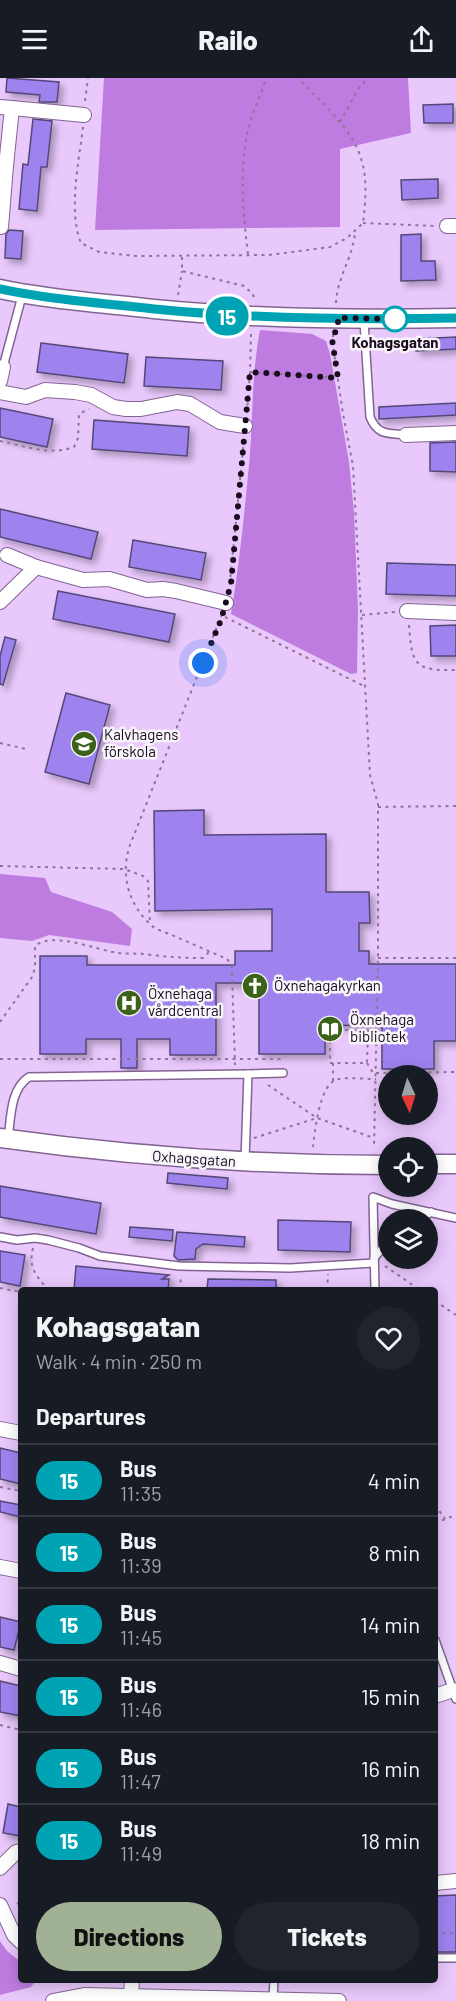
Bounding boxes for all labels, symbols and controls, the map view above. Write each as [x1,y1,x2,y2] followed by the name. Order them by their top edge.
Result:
[18,23,51,56] icon: menu
[198,23,258,55] text: Railo
[405,23,438,56] icon: share
[200,296,254,336] line badge: 15
[218,304,236,329] text: 15
[382,306,408,332] marker: Kohagsgatan
[351,333,439,351] place label: Kohagsgatan
[188,648,218,678] your location
[104,725,178,760] place label: Kalvhagens förskola
[69,729,99,759] school or university icon: Kalvhagens förskola
[240,971,270,1001] church icon: Öxnehagakyrkan
[274,976,381,994] place label: Öxnehagakyrkan
[148,984,222,1019] place label: Öxnehaga vårdcentral
[114,988,144,1018] hospital icon: Öxnehaga vårdcentral
[350,1010,414,1045] place label: Öxnehaga bibliotek
[315,1014,345,1044] library icon: Öxnehaga bibliotek
[378,1065,438,1125] north arrow
[378,1065,438,1269] map controls
[378,1137,438,1197] button: locate
[151,1146,237,1170] street label: Oxhagsgatan
[378,1209,438,1269] button: layers
[357,1307,420,1370] button: heart
[36,1309,200,1343] text: Kohagsgatan
[36,1349,202,1373] text: Walk · 4 min · 250 m
[36,1403,146,1429] text: Departures
[120,1455,157,1481] text: Bus
[368,1467,420,1493] text: 4 min
[60,1468,78,1493] text: 15
[120,1481,161,1505] text: 11:35
[120,1527,157,1553] text: Bus
[368,1539,420,1565] text: 8 min
[60,1540,78,1565] text: 15
[120,1553,162,1577] text: 11:39
[120,1599,157,1625] text: Bus
[360,1611,420,1637] text: 14 min
[60,1612,78,1637] text: 15
[120,1625,162,1649] text: 11:45
[120,1671,157,1697] text: Bus
[361,1683,420,1709] text: 15 min
[60,1684,78,1709] text: 15
[120,1697,162,1721] text: 11:46
[120,1743,157,1769] text: Bus
[361,1755,420,1781] text: 16 min
[60,1756,78,1781] text: 15
[120,1769,161,1793] text: 11:47
[120,1815,157,1841] text: Bus
[361,1827,420,1853] text: 18 min
[60,1828,78,1853] text: 15
[120,1841,162,1865] text: 11:49
[36,1902,222,1971] button: Directions
[234,1902,420,1971] button: Tickets

